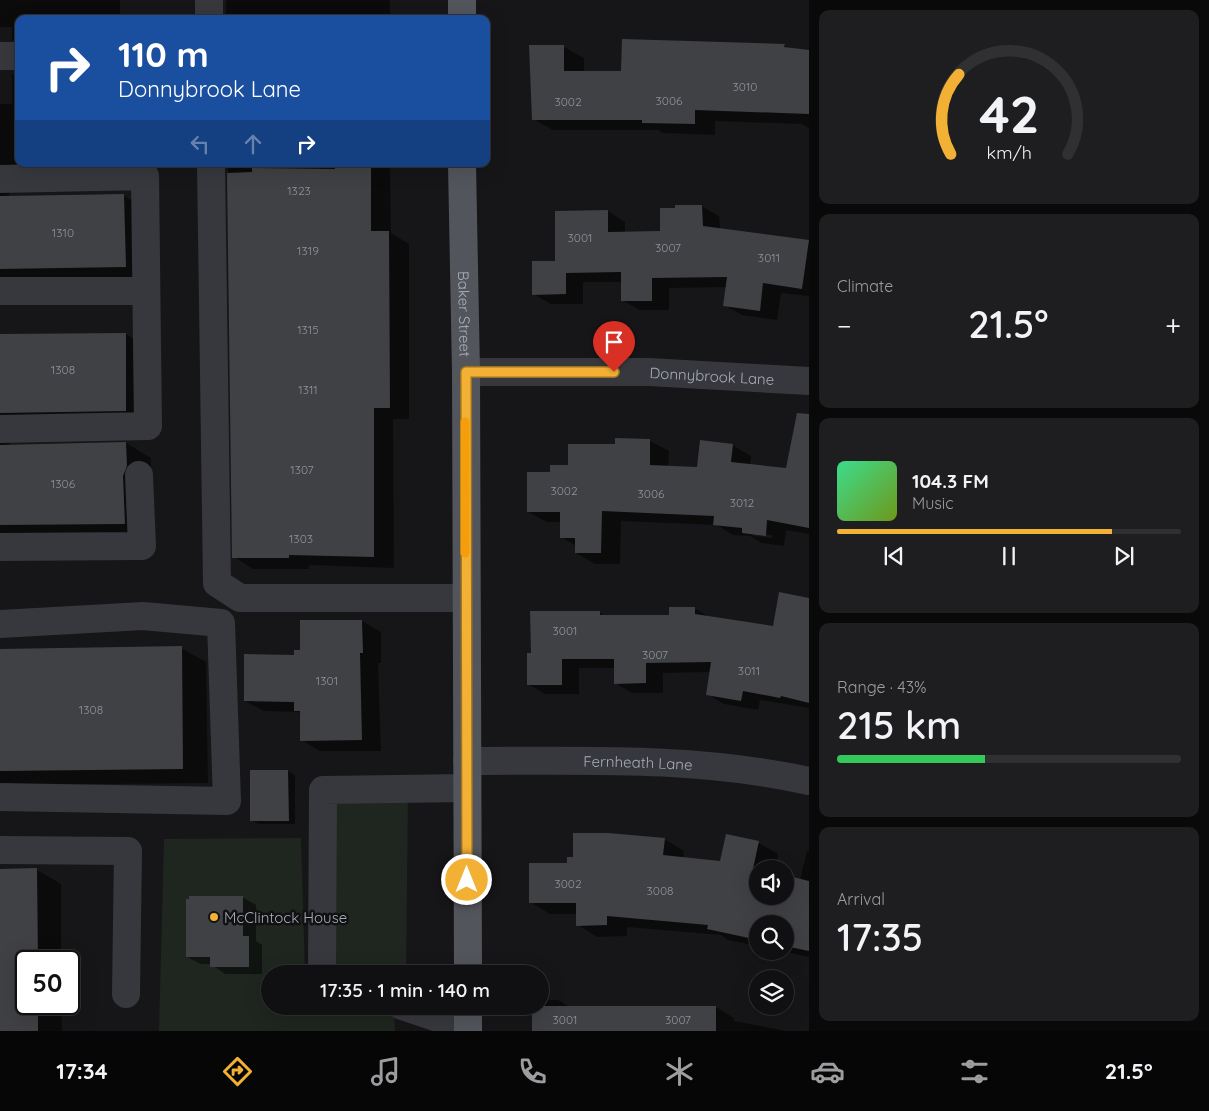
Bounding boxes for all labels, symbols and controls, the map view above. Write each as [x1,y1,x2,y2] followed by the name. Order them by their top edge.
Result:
[118,32,209,76] text: 110 m
[35,35,100,100] icon: right
[118,75,301,103] text: Donnybrook Lane
[732,79,758,94] house number: 3010
[979,81,1039,146] text: 42
[655,93,683,108] house number: 3006
[554,94,582,109] house number: 3002
[186,130,214,158] icon: left
[239,130,267,158] icon: ahead
[292,130,320,158] icon: right
[986,141,1032,163] text: km/h
[287,183,311,198] house number: 1323
[52,225,74,240] house number: 1310
[567,230,593,245] house number: 3001
[655,240,681,255] house number: 3007
[297,243,319,258] house number: 1319
[758,250,780,265] house number: 3011
[455,271,475,357] street label: Baker Street
[837,276,893,296] text: Climate
[968,300,1049,348] text: 21.5°
[837,308,852,343] text: −
[1165,308,1181,343] text: +
[593,321,635,372] pin
[297,322,319,337] house number: 1315
[600,328,628,356] icon: arrive
[51,362,75,377] house number: 1308
[649,363,775,389] street label: Donnybrook Lane
[298,382,318,397] house number: 1311
[290,462,314,477] house number: 1307
[912,469,989,493] text: 104.3 FM
[51,476,76,491] house number: 1306
[550,483,578,498] house number: 3002
[637,486,665,501] house number: 3006
[912,493,954,513] text: Music
[730,495,755,510] house number: 3012
[289,531,313,546] house number: 1303
[880,542,908,570] icon: previous
[995,542,1023,570] icon: pause
[1110,542,1138,570] icon: next
[552,623,578,638] house number: 3001
[642,647,668,662] house number: 3007
[738,663,760,678] house number: 3011
[316,673,338,688] house number: 1301
[837,677,927,697] text: Range · 43%
[837,701,961,749] text: 215 km
[79,702,103,717] house number: 1308
[583,751,693,774] street label: Fernheath Lane
[440,853,492,905] position arrow
[749,860,794,1015] map controls
[749,860,794,905] button: sound
[554,876,582,891] house number: 3002
[646,883,674,898] house number: 3008
[837,889,885,909] text: Arrival
[224,908,347,927] place label: McClintock House
[208,911,220,923] marker: McClintock House
[837,913,923,961] text: 17:35
[749,915,794,960] button: search
[15,950,80,1015] speed limit sign: 50
[749,970,794,1015] button: layers
[320,978,490,1002] text: 17:35 · 1 min · 140 m
[552,1012,578,1027] house number: 3001
[665,1012,691,1027] house number: 3007
[220,1054,255,1089] icon: directions
[368,1054,403,1089] icon: music
[515,1054,550,1089] icon: phone
[662,1054,697,1089] icon: climate
[810,1054,845,1089] icon: car
[957,1054,992,1089] icon: filters
[56,1057,108,1085] text: 17:34
[1105,1057,1153,1085] text: 21.5°

